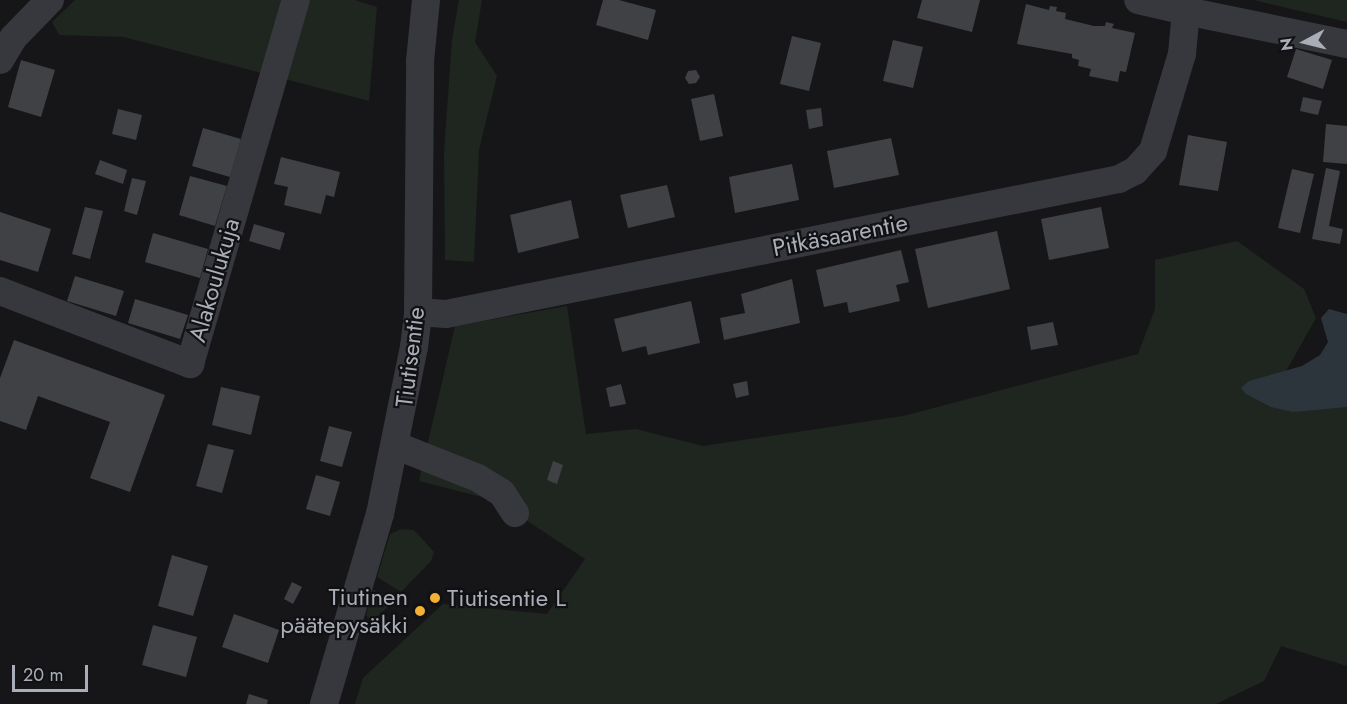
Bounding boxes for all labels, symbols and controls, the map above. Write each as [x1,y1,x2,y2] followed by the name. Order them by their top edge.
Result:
[1275,12,1335,72] north arrow
[1274,37,1299,52] text: N
[770,208,910,262] street label: Pitkäsaarentie
[183,215,245,345] street label: Alakoulukuja
[390,305,430,409] street label: Tiutisentie
[280,583,408,639] place label: Tiutinen päätepysäkki
[447,584,566,612] place label: Tiutisentie L
[428,591,442,605] marker: Tiutisentie L
[413,604,427,618] marker: Tiutinen päätepysäkki
[15,653,92,691] scale bar
[23,662,63,688] text: 20 m

